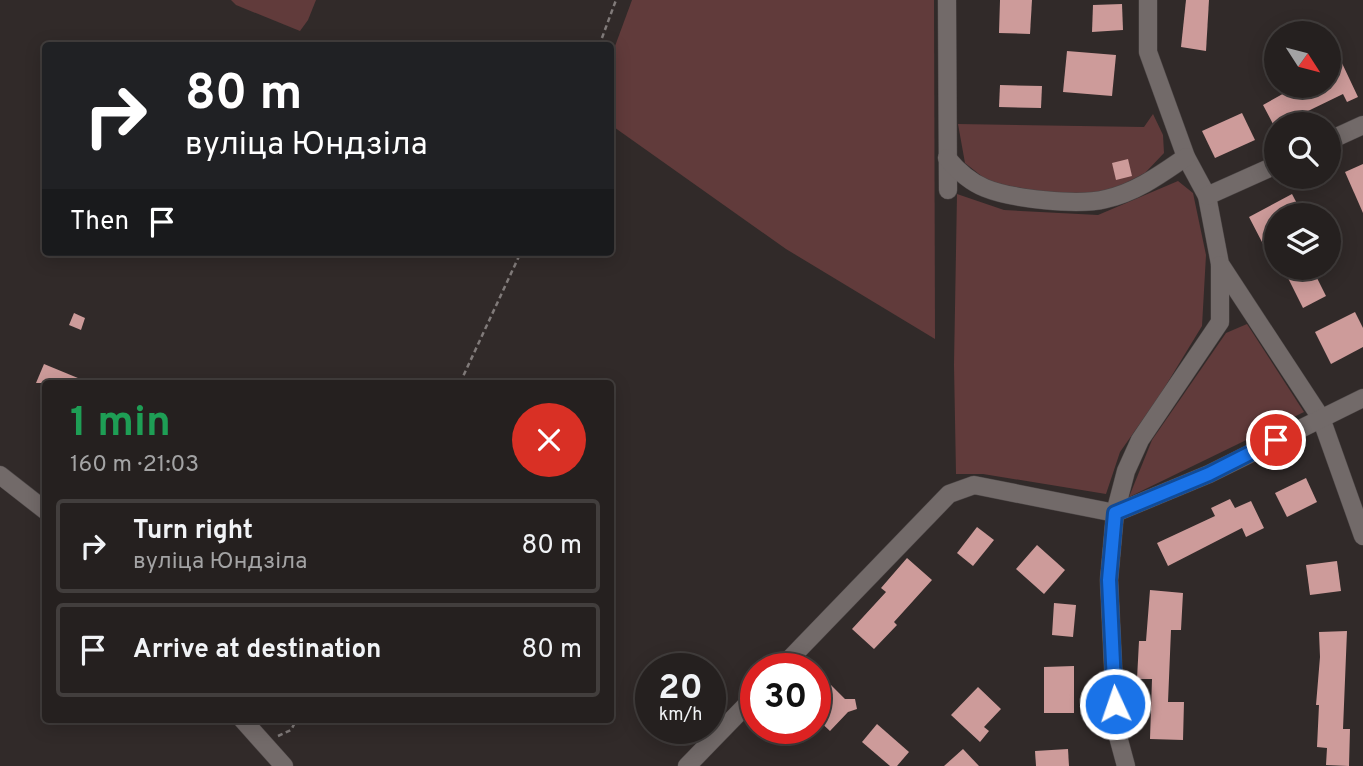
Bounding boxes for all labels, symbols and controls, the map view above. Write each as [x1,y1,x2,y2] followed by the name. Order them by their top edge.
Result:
[1264,21,1340,98] north arrow
[1264,21,1341,280] map controls
[185,65,302,127] text: 80 m
[70,70,161,161] icon: right
[1264,112,1341,189] button: search
[185,126,428,166] text: вуліца Юндзіла
[143,203,181,241] icon: arrive
[1264,203,1341,280] button: layers
[70,206,129,239] text: Then
[70,398,171,451] text: 1 min
[512,403,586,477] button: close
[1246,410,1306,470] pin
[1257,421,1295,459] icon: arrive
[70,451,199,480] text: 160 m · 21:03
[133,515,253,548] text: Turn right
[74,527,112,565] icon: right
[522,530,582,563] text: 80 m
[133,548,307,577] text: вуліца Юндзіла
[74,631,112,669] icon: arrive
[133,634,381,667] text: Arrive at destination
[522,634,582,667] text: 80 m
[740,653,831,744] speed limit sign: 30
[658,667,703,711] text: 20
[1078,667,1152,741] position arrow
[659,704,702,727] text: km/h

